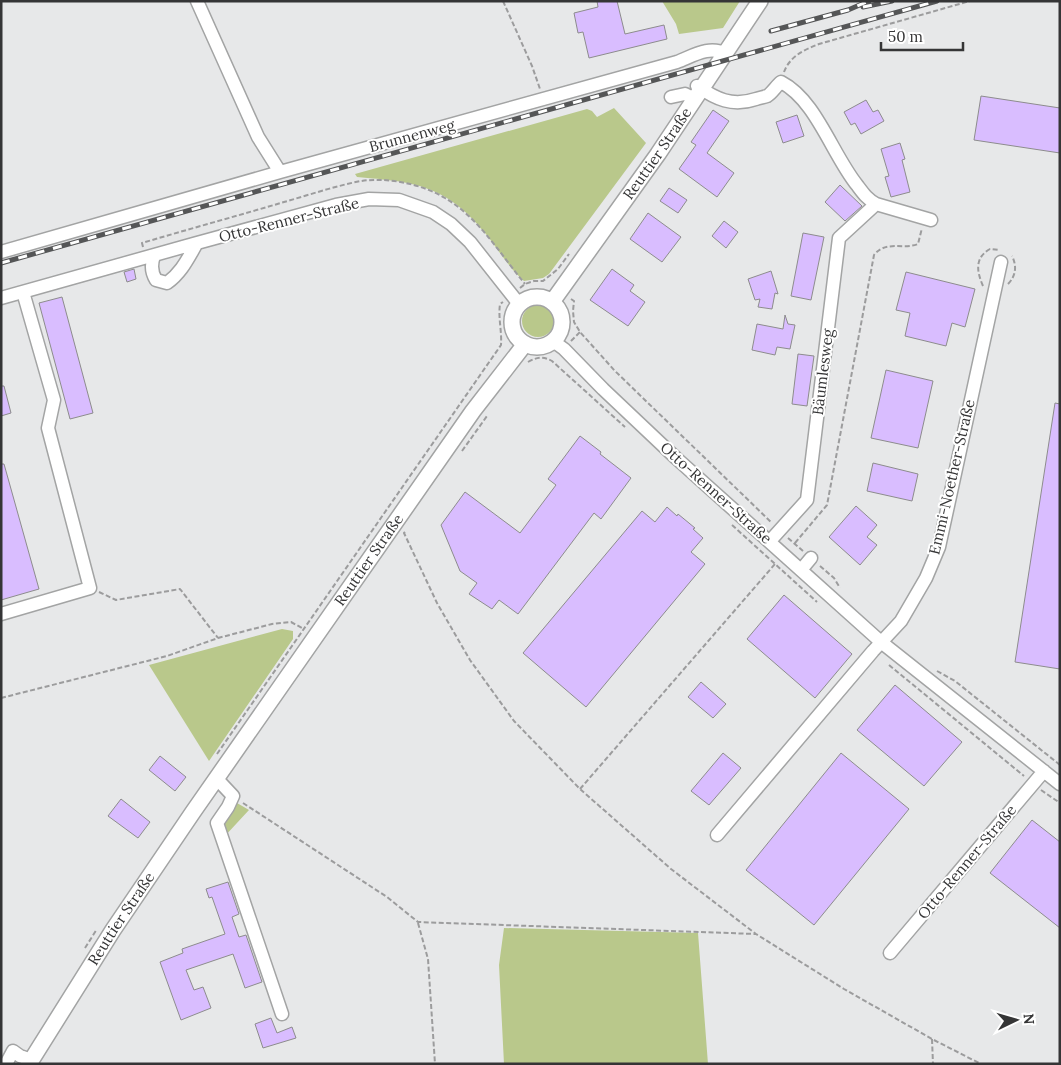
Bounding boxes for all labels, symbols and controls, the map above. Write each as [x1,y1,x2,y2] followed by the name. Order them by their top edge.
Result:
[881,20,964,52] scale bar
[888,27,923,46] text: 50 m
[618,104,695,203] street label: Reuttier Straße
[367,115,458,156] street label: Brunnenweg
[217,193,361,246] street label: Otto-Renner-Straße
[808,327,837,416] street label: Bäumlesweg
[924,397,979,556] street label: Emmi-Noether-Straße
[657,438,776,548] street label: Otto-Renner-Straße
[330,510,407,609] street label: Reuttier Straße
[913,801,1020,923] street label: Otto-Renner-Straße
[83,868,158,969] street label: Reuttier Straße
[991,995,1041,1045] north arrow
[1020,1013,1038,1025] text: N

